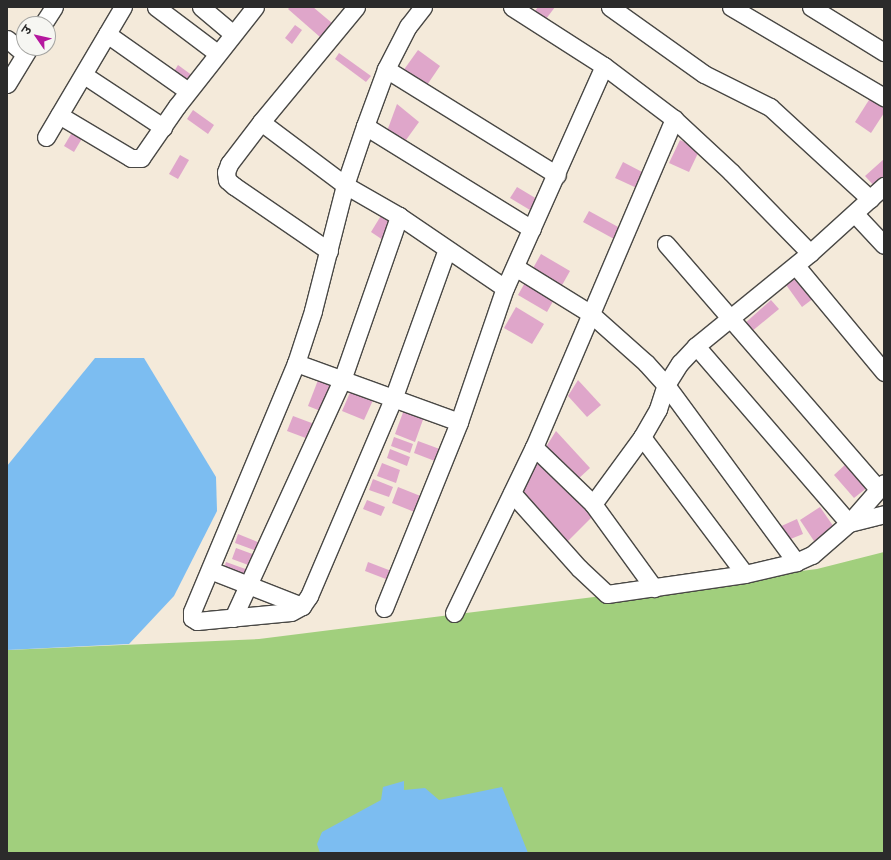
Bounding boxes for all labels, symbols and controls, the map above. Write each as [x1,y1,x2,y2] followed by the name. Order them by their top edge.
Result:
[16,16,56,56] north arrow
[19,23,35,37] text: उ

